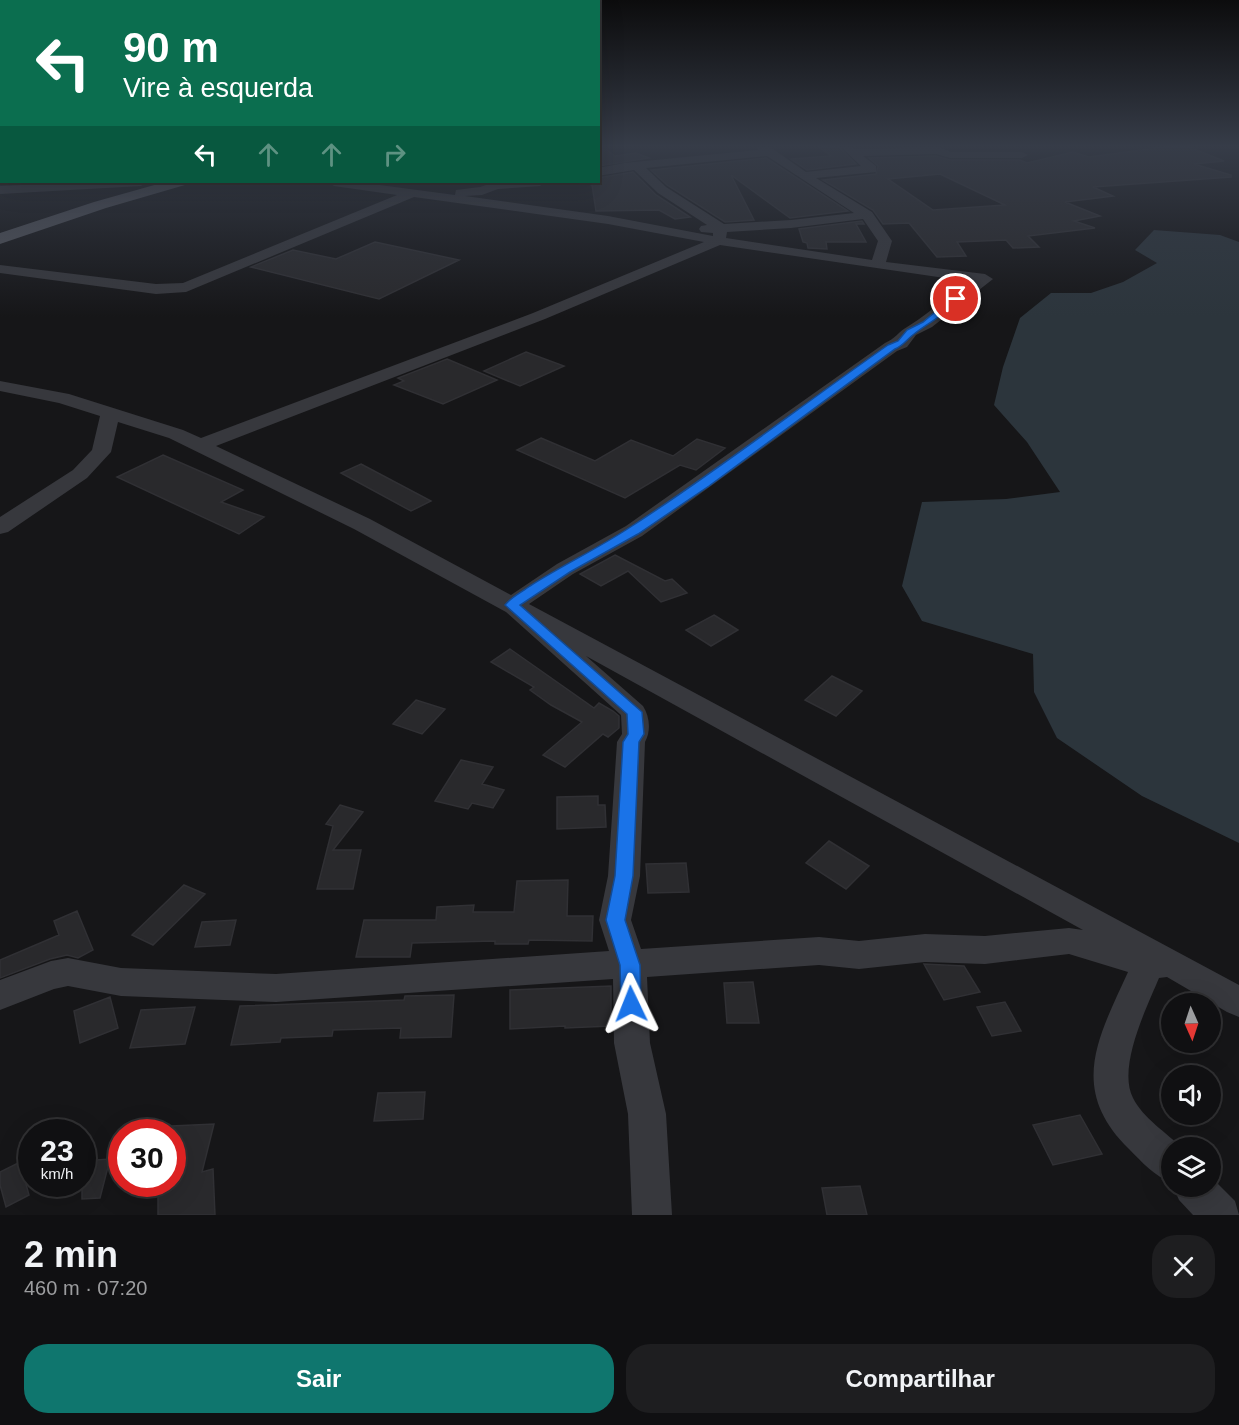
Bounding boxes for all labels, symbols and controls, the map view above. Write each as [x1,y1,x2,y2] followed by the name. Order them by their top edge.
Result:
[24,24,102,102] icon: left
[123,24,219,71] text: 90 m
[123,73,313,103] text: Vire à esquerda
[189,138,222,171] icon: left
[252,138,285,171] icon: ahead
[315,138,348,171] icon: ahead
[378,138,411,171] icon: right
[930,273,981,324] pin
[939,282,972,315] icon: arrive
[599,972,663,1036] position arrow
[1161,993,1221,1053] north arrow
[1161,993,1221,1197] map controls
[1161,1065,1221,1125] button: sound
[108,1119,186,1197] speed limit sign: 30
[40,1134,74,1167] text: 23
[1161,1137,1221,1197] button: layers
[41,1165,73,1182] text: km/h
[24,1234,118,1275] text: 2 min
[1152,1235,1215,1298] button: close
[24,1277,147,1299] text: 460 m · 07:20
[24,1344,614,1413] button: Sair
[626,1344,1215,1413] button: Compartilhar

